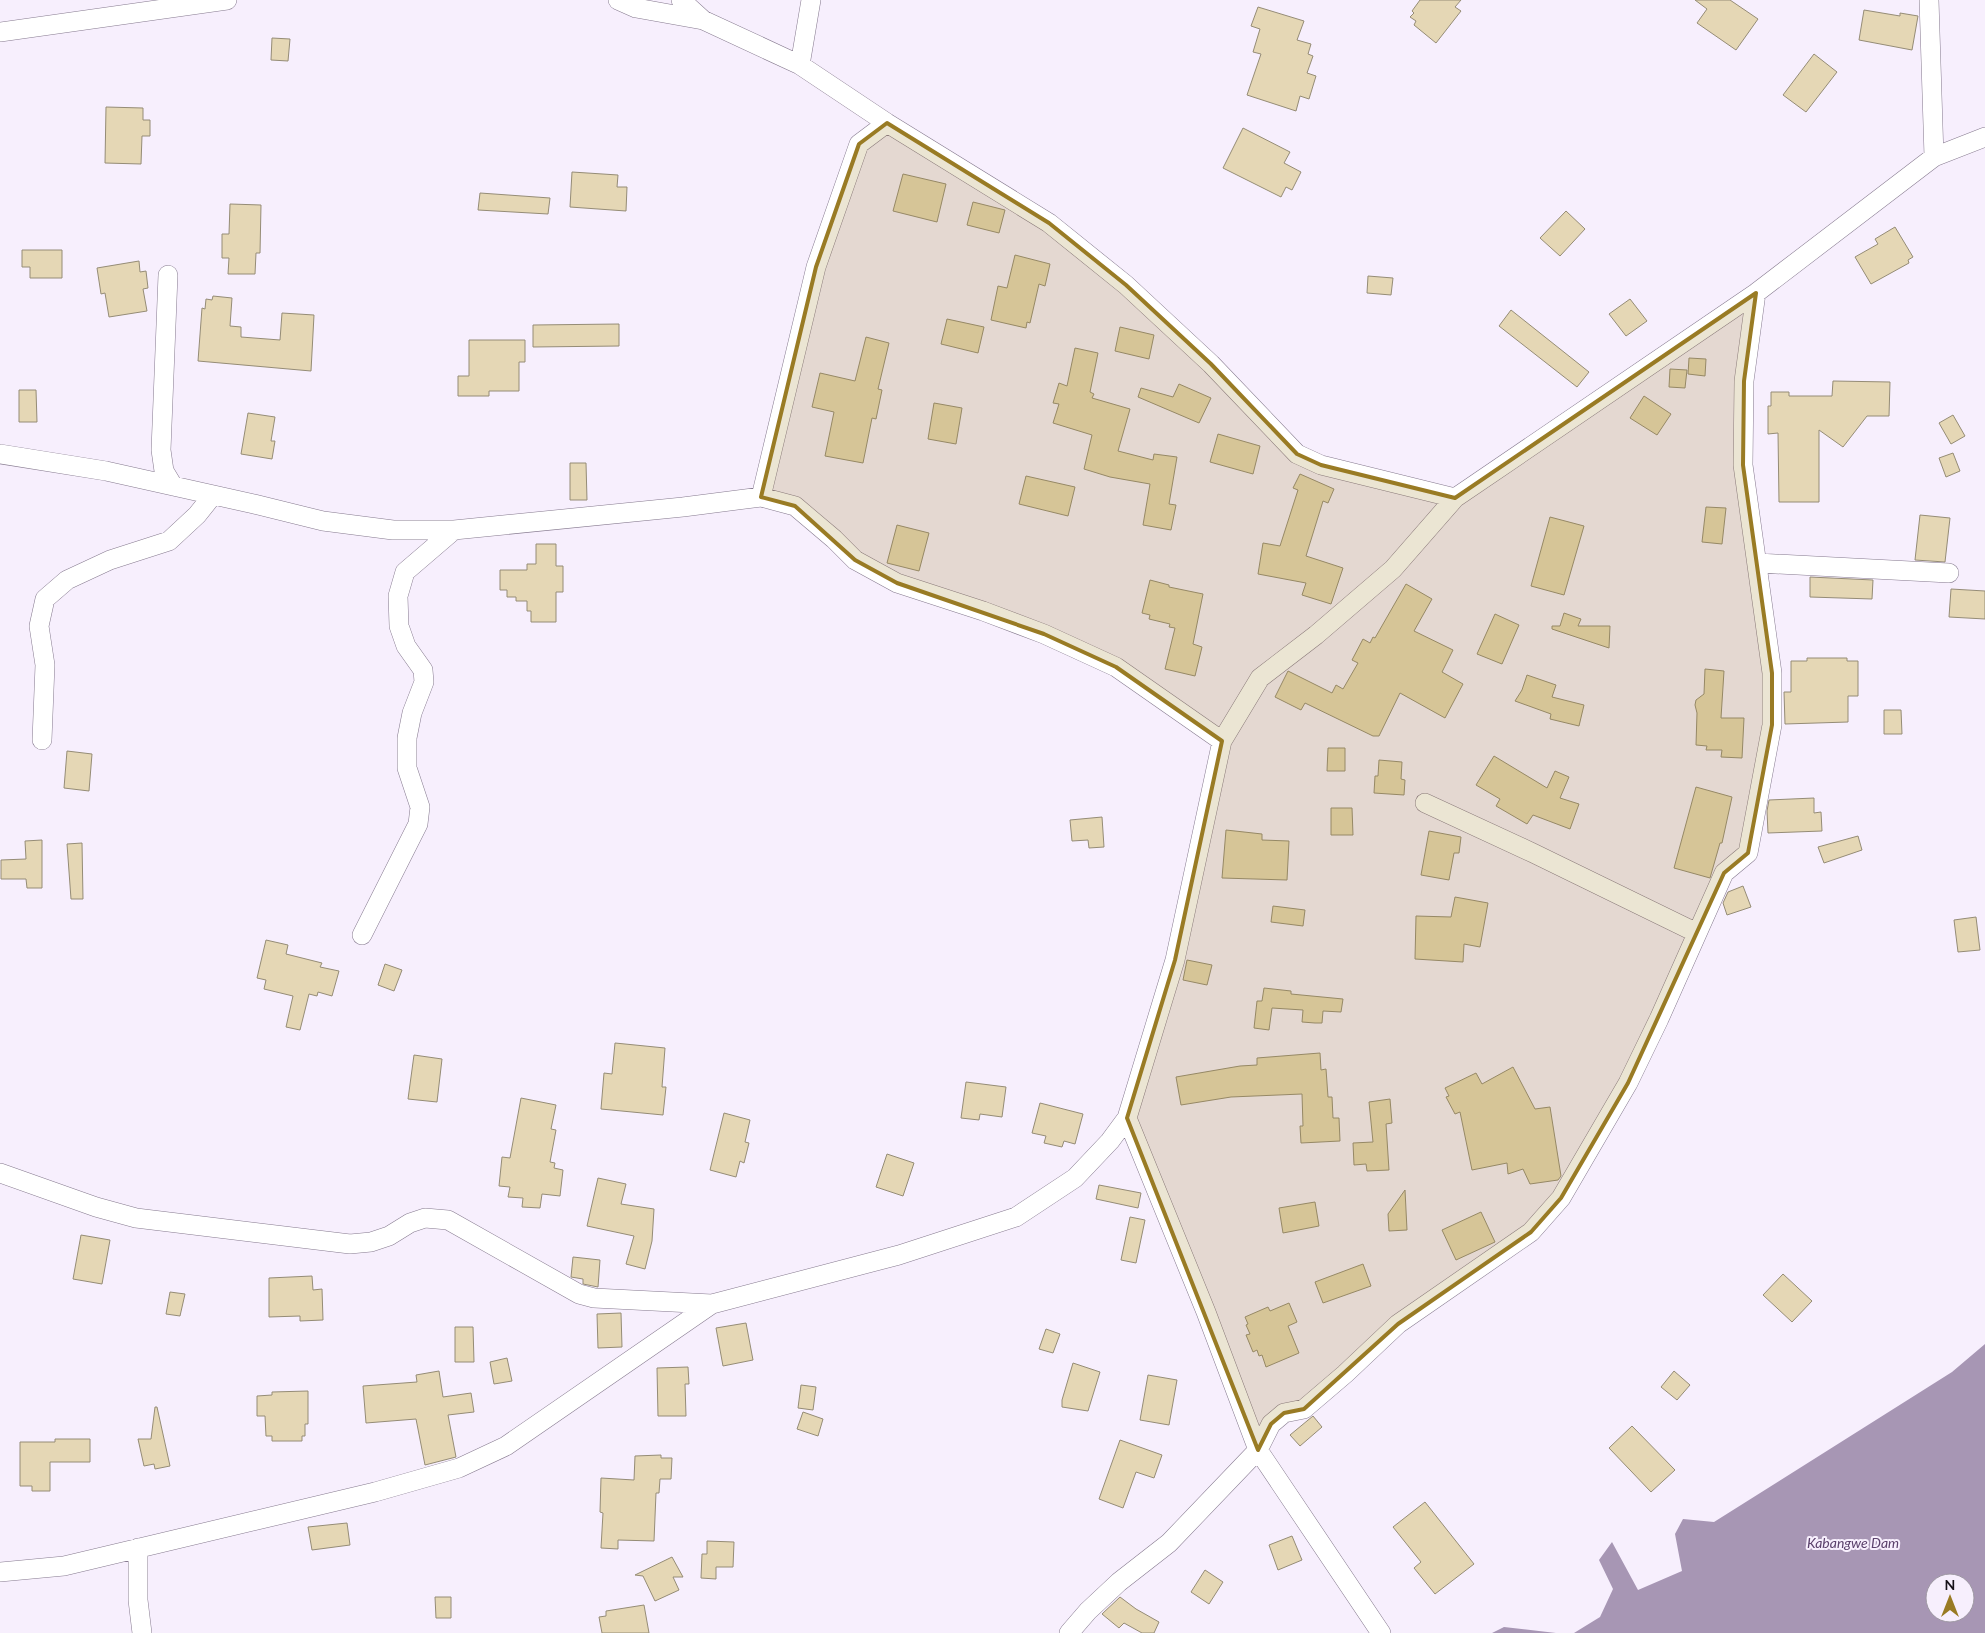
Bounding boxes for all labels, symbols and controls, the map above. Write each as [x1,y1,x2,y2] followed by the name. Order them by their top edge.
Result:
[1807,1534,1899,1551] water label: Kabangwe Dam
[1925,1573,1975,1623] north arrow
[1945,1576,1955,1593] text: N

